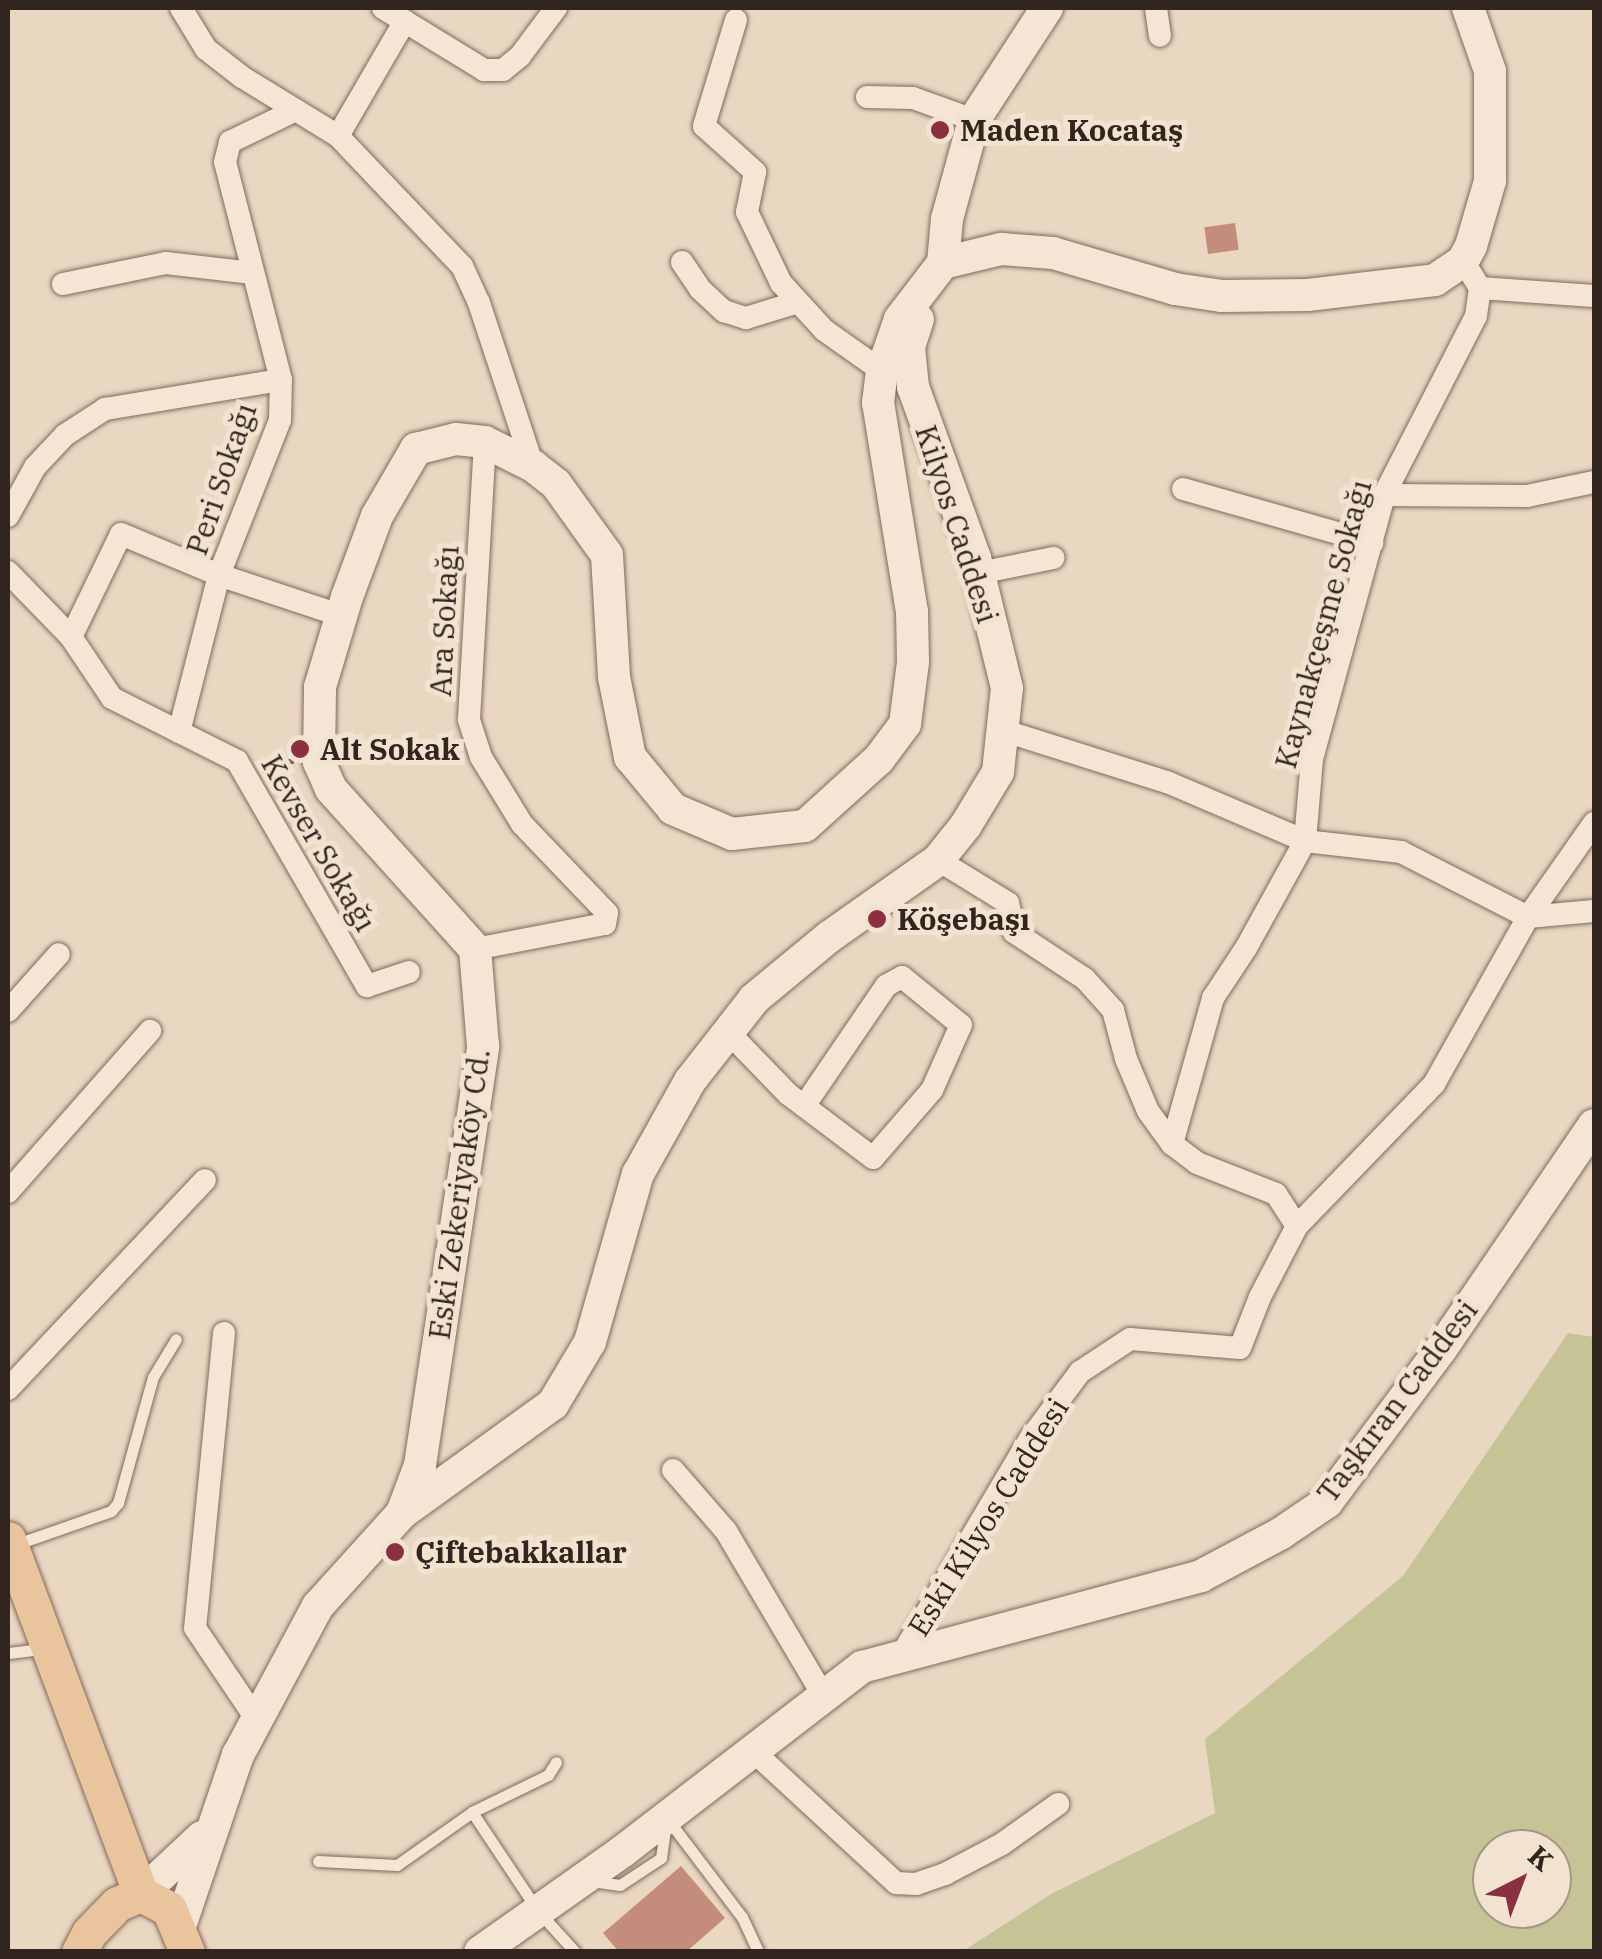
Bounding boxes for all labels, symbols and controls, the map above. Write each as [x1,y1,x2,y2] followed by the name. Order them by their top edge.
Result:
[960,112,1183,148] place label: Maden Kocataş
[929,119,951,141] marker: Maden Kocataş
[178,398,264,560] street label: Peri Sokağı
[908,420,1006,628] street label: Kilyos Caddesi
[1267,476,1379,772] street label: Kaynakçeşme Sokağı
[422,544,466,698] street label: Ara Sokağı
[320,731,460,767] place label: Alt Sokak
[289,738,311,760] marker: Alt Sokak
[254,748,384,938] street label: Kevser Sokağı
[897,901,1030,937] place label: Köşebaşı
[866,908,888,930] marker: Köşebaşı
[421,1046,497,1342] street label: Eski Zekeriyaköy Cd.
[1309,1293,1485,1509] street label: Taşkıran Caddesi
[900,1391,1076,1643] street label: Eski Kilyos Caddesi
[415,1534,627,1570] place label: Çiftebakkallar
[384,1541,406,1563] marker: Çiftebakkallar
[1472,1829,1572,1929] north arrow
[1521,1837,1561,1879] text: K

